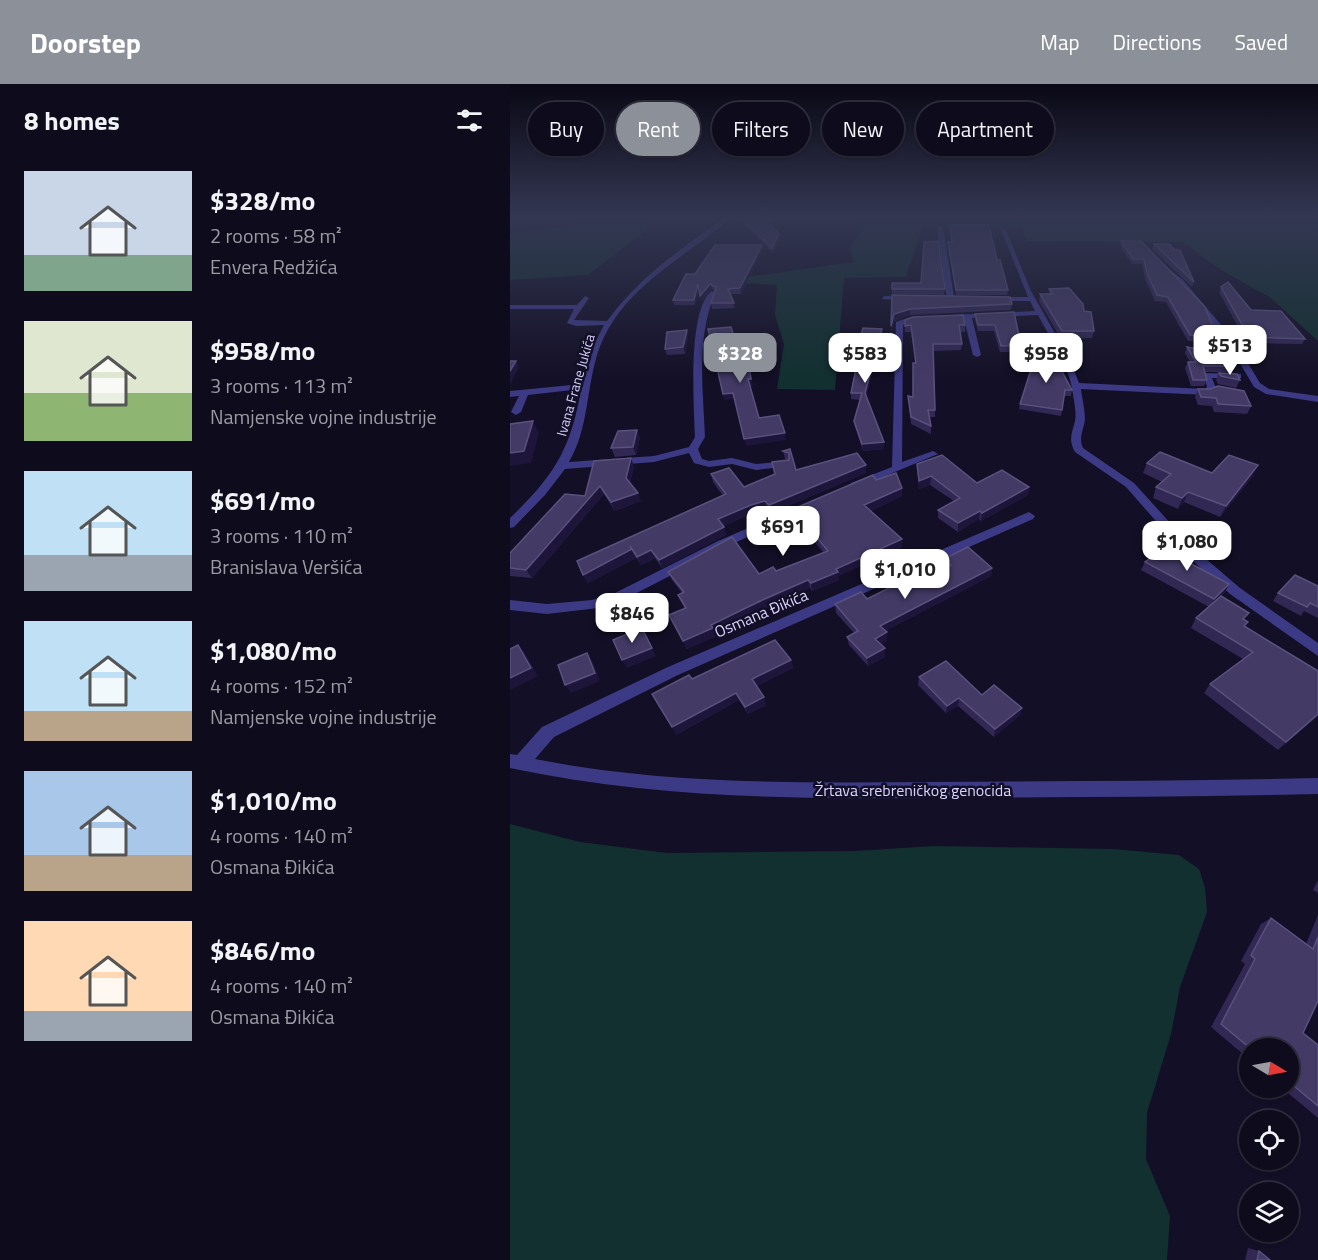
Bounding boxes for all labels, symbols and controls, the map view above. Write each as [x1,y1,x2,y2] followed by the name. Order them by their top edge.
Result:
[30,21,141,64] text: Doorstep
[1040,26,1080,58] text: Map
[1113,26,1202,58] text: Directions
[1235,26,1288,58] text: Saved
[24,101,120,140] text: 8 homes
[528,102,604,156] chip: Buy
[616,102,700,156] chip: Rent
[712,102,810,156] chip: Filters
[822,102,904,156] chip: New
[916,102,1054,156] chip: Apartment
[453,104,486,137] icon: filters
[210,181,315,220] text: $328/mo
[72,195,144,267] icon: home
[210,220,342,251] text: 2 rooms · 58 m²
[210,251,338,282] text: Envera Redžića
[1194,325,1266,376] pin: $513
[1208,329,1252,360] text: $513
[210,331,315,370] text: $958/mo
[550,331,600,439] street label: Ivana Frane Jukića
[704,333,776,384] pin: $328
[829,333,901,384] pin: $583
[1010,333,1082,384] pin: $958
[718,337,762,368] text: $328
[843,337,887,368] text: $583
[1024,337,1068,368] text: $958
[72,345,144,417] icon: home
[210,370,353,401] text: 3 rooms · 113 m²
[210,401,437,432] text: Namjenske vojne industrije
[210,481,315,520] text: $691/mo
[72,495,144,567] icon: home
[747,506,819,557] pin: $691
[761,510,805,541] text: $691
[210,520,353,551] text: 3 rooms · 110 m²
[1138,521,1236,572] pin: $1,080
[1156,525,1218,556] text: $1,080
[856,549,954,600] pin: $1,010
[210,551,363,582] text: Branislava Veršića
[874,553,936,584] text: $1,010
[710,583,812,643] street label: Osmana Đikića
[596,593,668,644] pin: $846
[610,597,654,628] text: $846
[210,631,337,670] text: $1,080/mo
[72,645,144,717] icon: home
[210,670,353,701] text: 4 rooms · 152 m²
[210,701,437,732] text: Namjenske vojne industrije
[815,778,1011,802] street label: Žrtava srebreničkog genocida
[210,781,337,820] text: $1,010/mo
[72,795,144,867] icon: home
[210,820,353,851] text: 4 rooms · 140 m²
[210,851,334,882] text: Osmana Đikića
[210,931,315,970] text: $846/mo
[72,945,144,1017] icon: home
[210,970,353,1001] text: 4 rooms · 140 m²
[210,1001,334,1032] text: Osmana Đikića
[1239,1038,1299,1098] north arrow
[1239,1038,1299,1242] map controls
[1239,1110,1299,1170] button: locate
[1239,1182,1299,1242] button: layers

